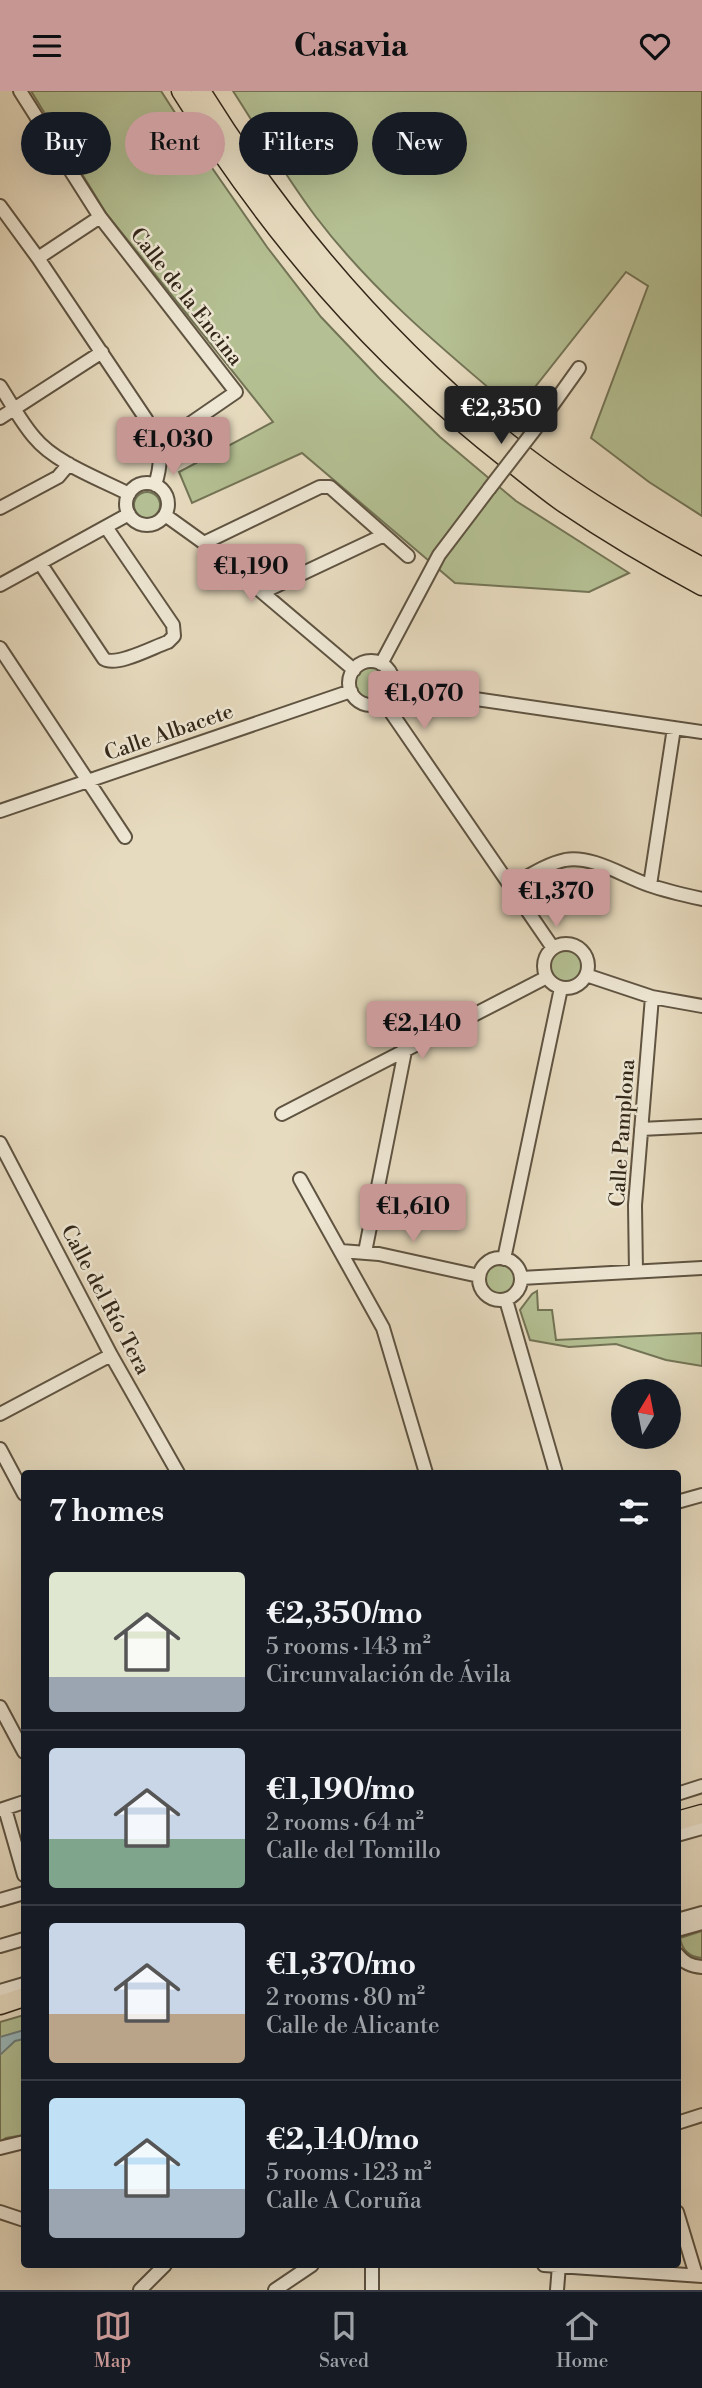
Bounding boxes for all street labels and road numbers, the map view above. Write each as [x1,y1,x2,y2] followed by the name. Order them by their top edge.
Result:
[124,223,248,372] street label: Calle de la Encina
[101,699,237,767] street label: Calle Albacete
[605,1058,641,1208] street label: Calle Pamplona
[55,1221,156,1380] street label: Calle del Río Tera

